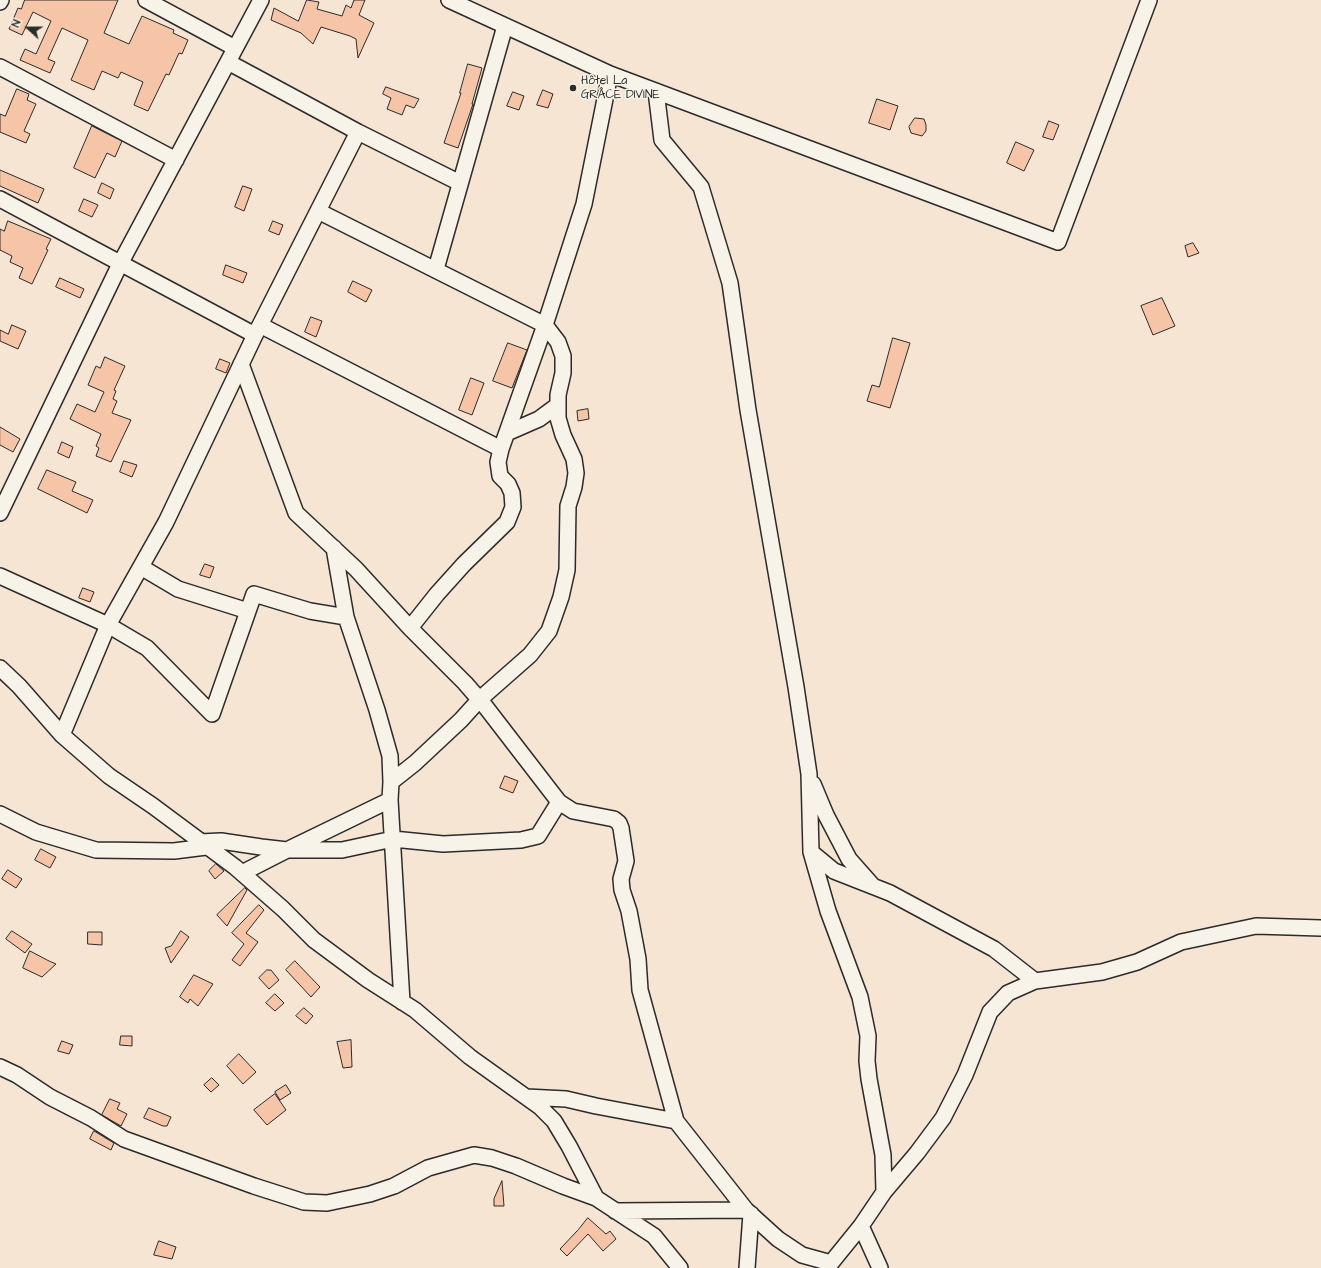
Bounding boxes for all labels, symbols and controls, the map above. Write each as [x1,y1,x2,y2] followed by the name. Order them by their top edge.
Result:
[8,8,48,48] north arrow
[8,18,25,29] text: N
[581,74,660,102] place label: Hôtel La GRÂCE DIVINE
[568,83,578,93] marker: Hôtel La GRÂCE DIVINE

